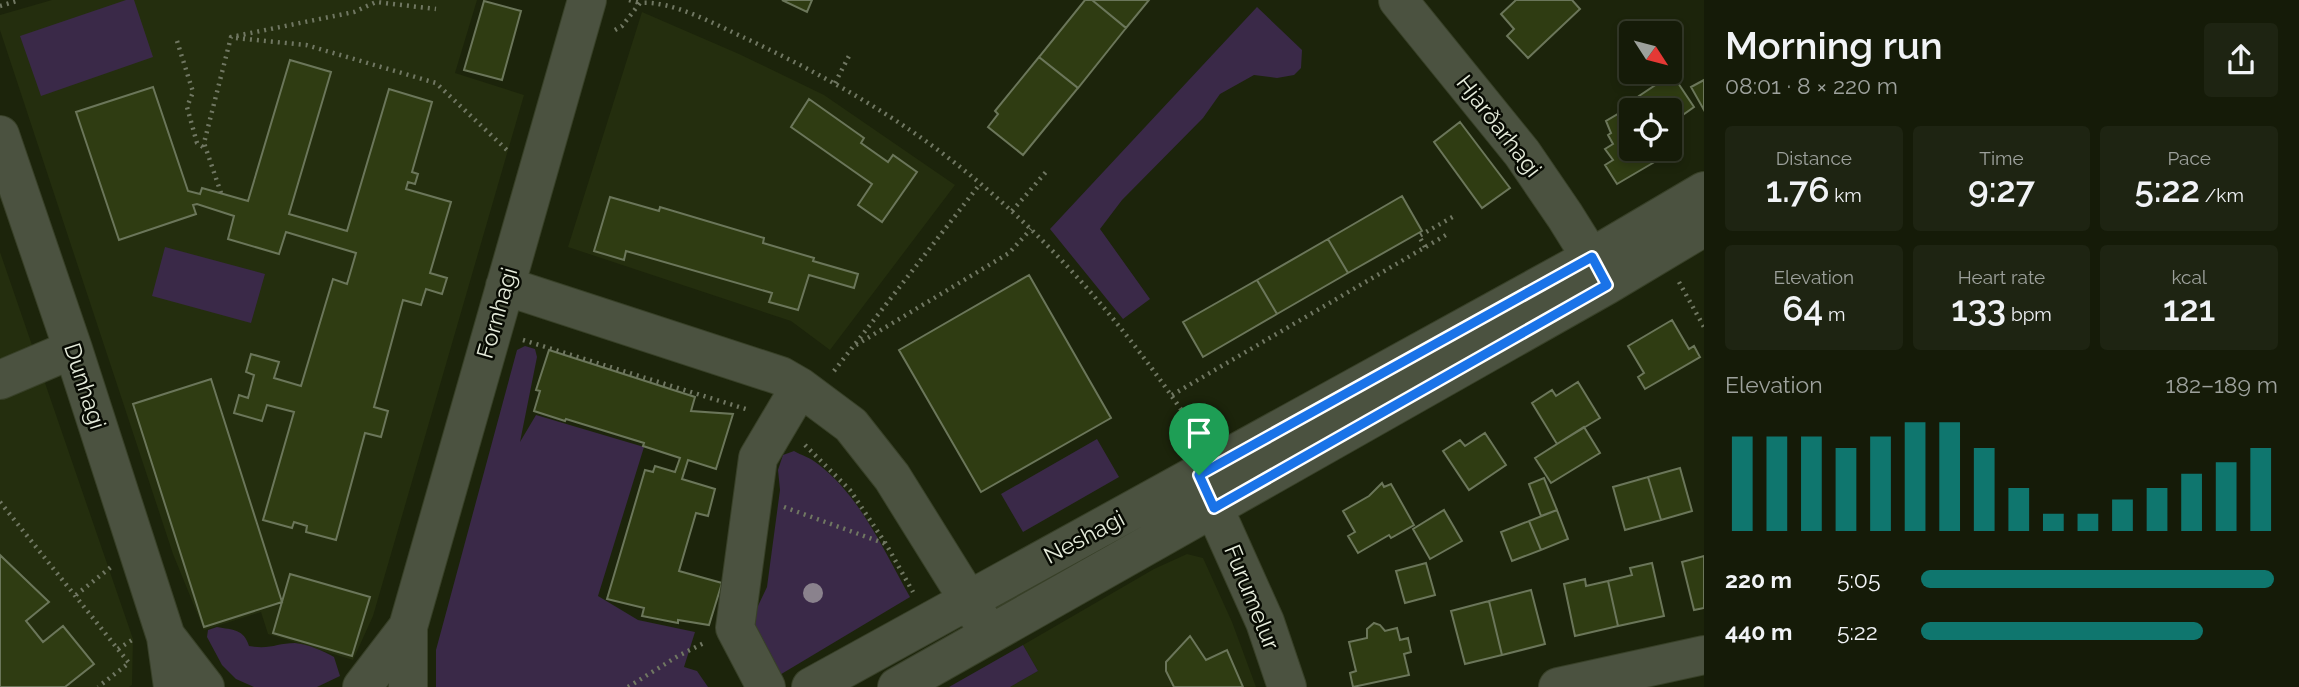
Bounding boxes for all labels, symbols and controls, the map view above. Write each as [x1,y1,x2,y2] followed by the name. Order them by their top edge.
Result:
[1619,21,1682,84] north arrow
[1619,21,1682,161] map controls
[1725,23,1943,68] text: Morning run
[2204,23,2278,97] button: share
[1451,69,1547,182] street label: Hjarðarhagi
[1725,72,1898,99] text: 08:01 · 8 × 220 m
[1619,98,1682,161] button: locate
[1776,147,1852,169] text: Distance
[1979,147,2024,169] text: Time
[2167,147,2211,169] text: Pace
[1766,169,1829,210] text: 1.76
[1968,169,2035,210] text: 9:27
[2134,169,2200,210] text: 5:22
[1829,184,1862,206] text: km
[2200,184,2244,206] text: /km
[471,264,522,361] street label: Fornhagi
[1773,266,1854,288] text: Elevation
[1958,266,2045,288] text: Heart rate
[2171,266,2207,288] text: kcal
[1782,288,1823,329] text: 64
[1951,288,2006,329] text: 133
[2163,288,2215,329] text: 121
[1823,303,1845,325] text: m
[2006,303,2052,325] text: bpm
[59,339,112,432] street label: Dunhagi
[1725,371,1823,398] text: Elevation
[2166,371,2278,398] text: 182–189 m
[1169,403,1229,475] pin
[1180,414,1218,452] icon: arrive
[1039,504,1129,569] street label: Neshagi
[1219,540,1286,653] street label: Furumelur
[1725,566,1792,593] text: 220 m
[1837,566,1880,593] text: 5:05
[1725,618,1792,645] text: 440 m
[1837,618,1878,645] text: 5:22

